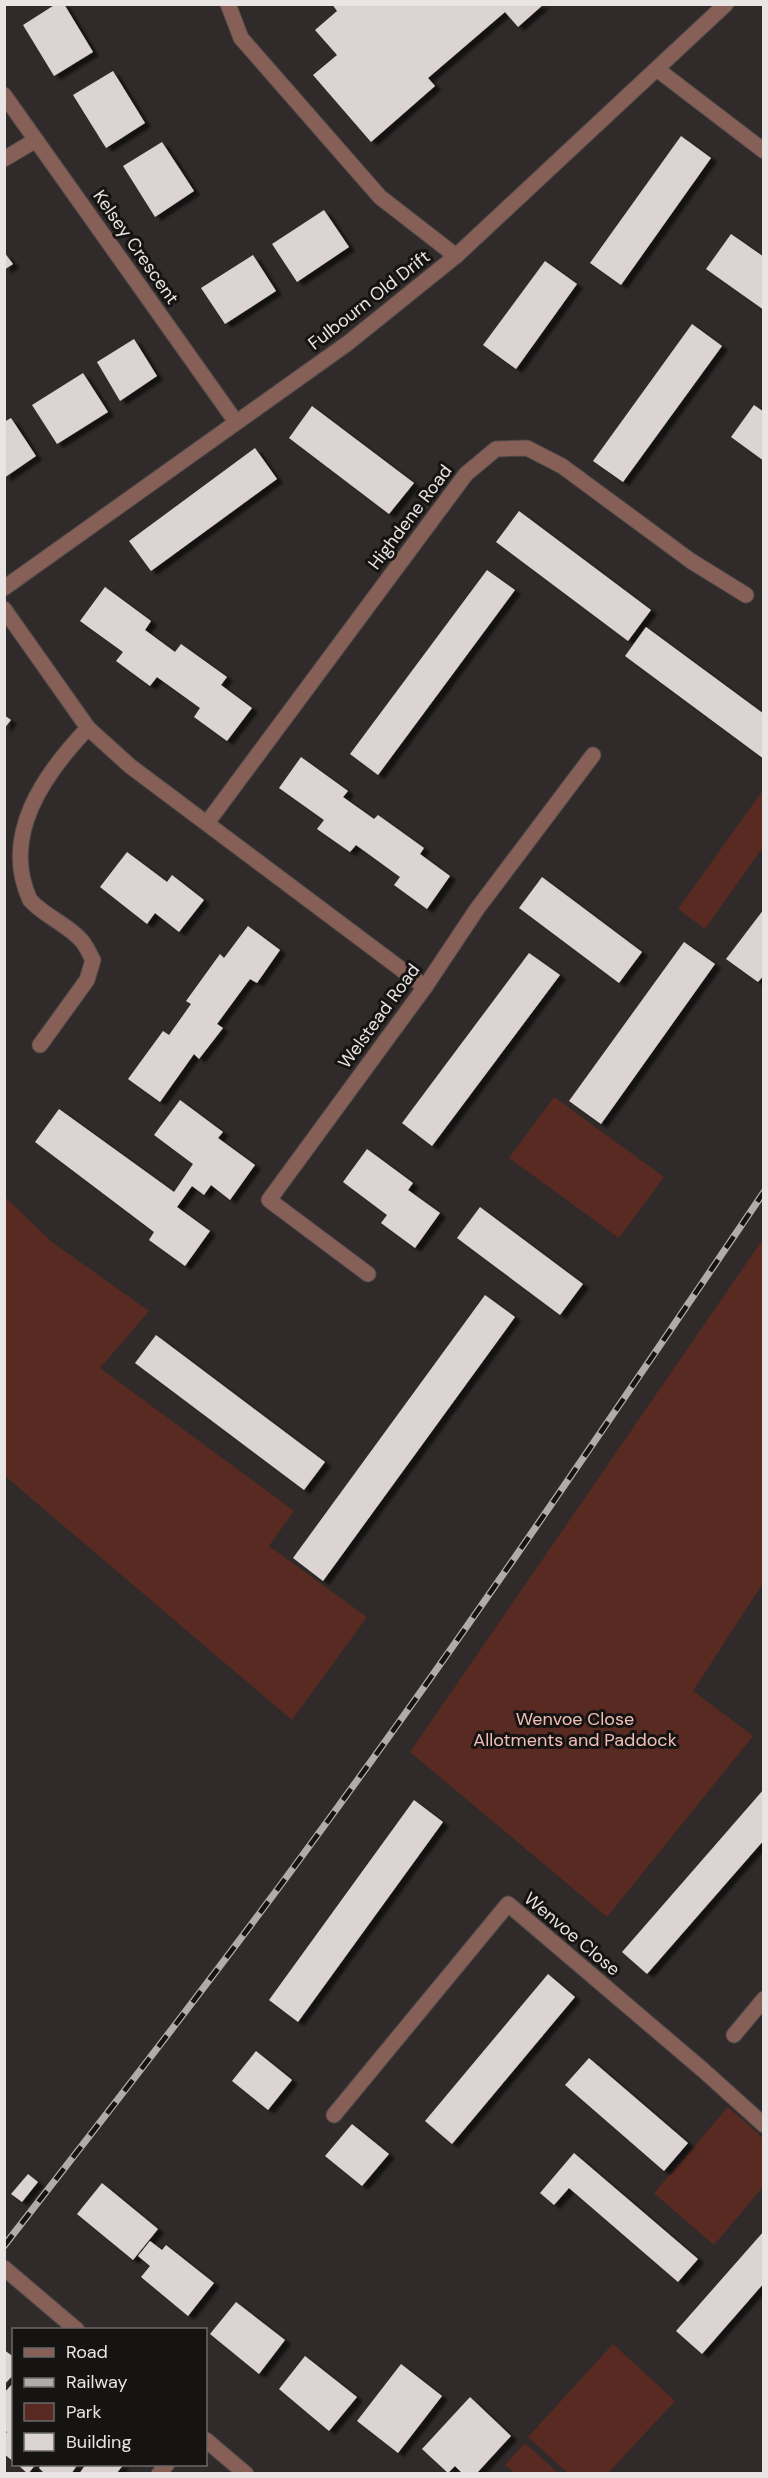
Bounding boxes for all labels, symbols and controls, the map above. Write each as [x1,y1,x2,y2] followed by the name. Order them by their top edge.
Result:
[88,185,184,309] street label: Kelsey Crescent
[303,245,435,355] street label: Fulbourn Old Drift
[363,460,457,574] street label: Highdene Road
[333,959,425,1073] street label: Welstead Road
[473,1707,677,1752] park label: Wenvoe Close Allotments and Paddock
[519,1887,625,1981] street label: Wenvoe Close
[12,2328,207,2466] legend
[66,2340,108,2364] text: Road
[66,2370,128,2394] text: Railway
[66,2400,102,2424] text: Park
[66,2430,131,2454] text: Building

